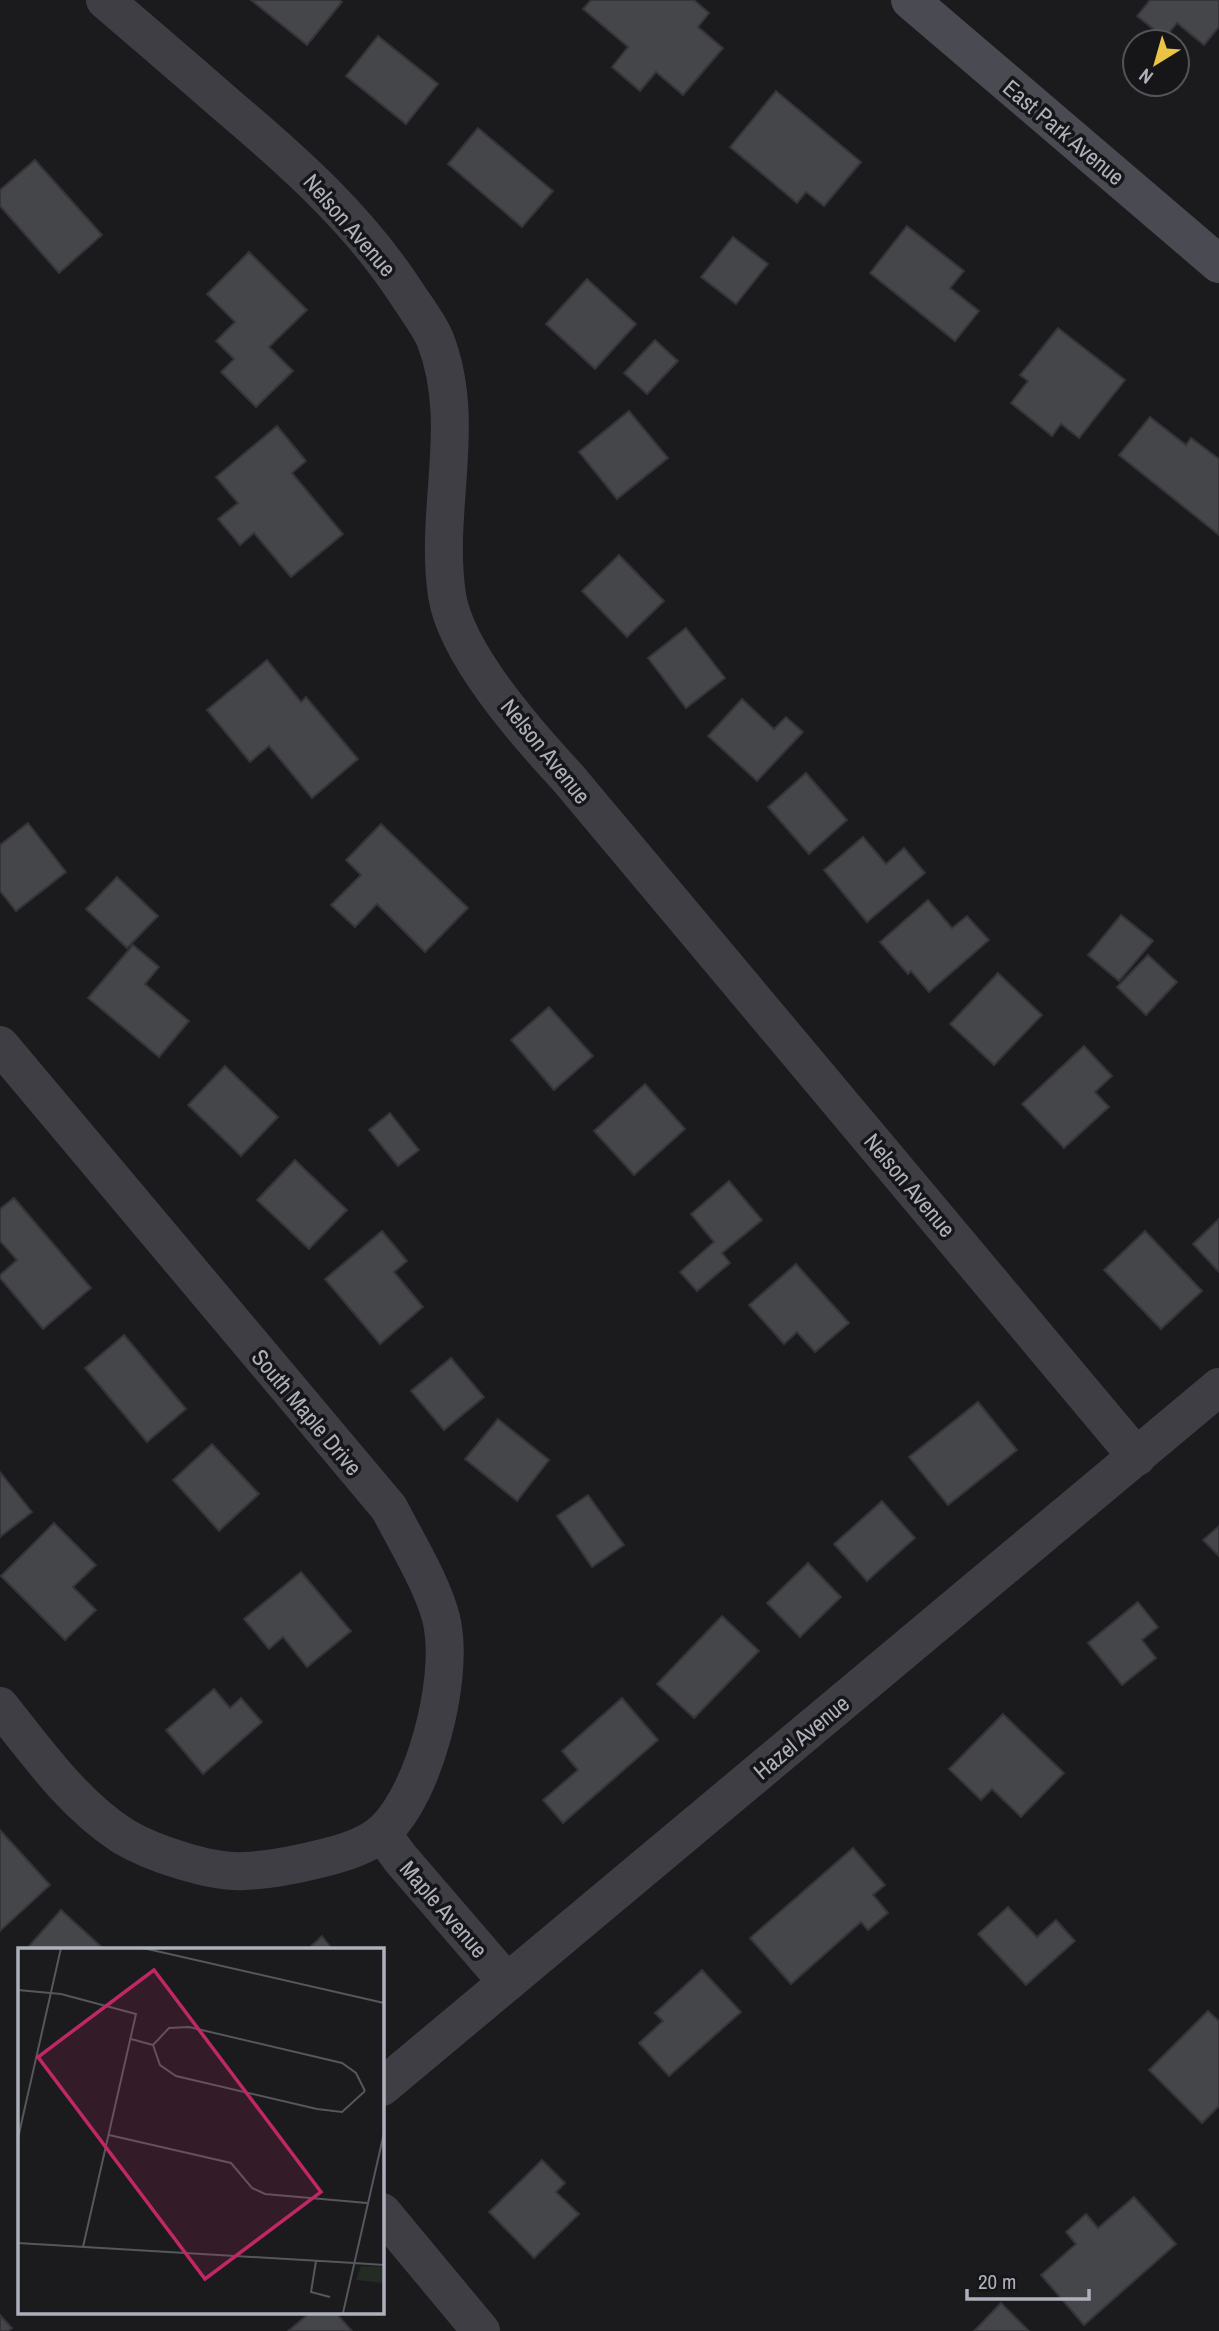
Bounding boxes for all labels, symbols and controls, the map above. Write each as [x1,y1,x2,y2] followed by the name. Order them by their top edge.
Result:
[1121,28,1191,98] north arrow
[1133,63,1158,90] text: N
[997,72,1131,192] street label: East Park Avenue
[297,167,403,283] street label: Nelson Avenue
[494,692,598,810] street label: Nelson Avenue
[857,1127,963,1243] street label: Nelson Avenue
[245,1342,369,1482] street label: South Maple Drive
[747,1688,855,1786] street label: Hazel Avenue
[393,1854,495,1964] street label: Maple Avenue
[18,1948,383,2314] inset map
[967,2258,1090,2302] scale bar
[978,2267,1016,2296] text: 20 m

